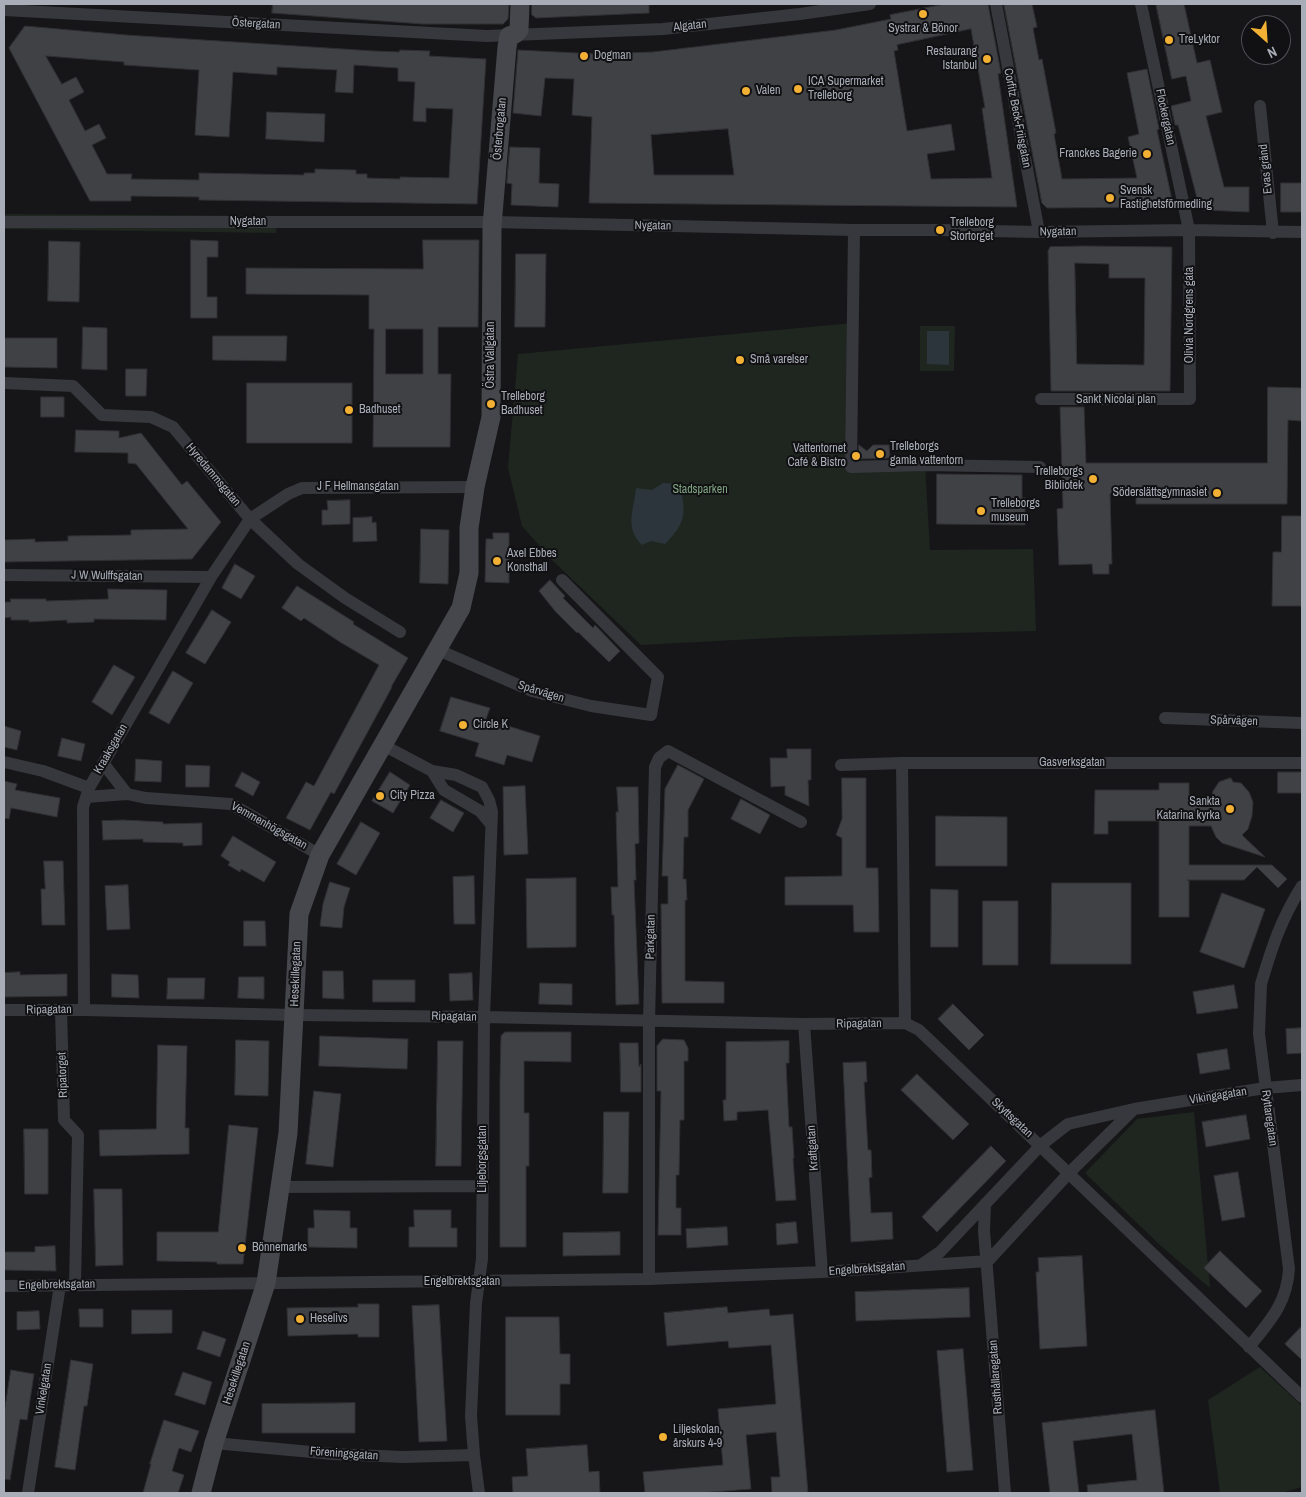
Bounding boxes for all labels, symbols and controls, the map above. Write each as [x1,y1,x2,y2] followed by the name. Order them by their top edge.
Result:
[917,8,929,20] marker: Systrar & Bönor
[1241,15,1291,65] north arrow
[231,16,281,32] street label: Östergatan
[673,17,707,35] street label: Algatan
[888,22,958,36] place label: Systrar & Bönor
[1179,33,1220,47] place label: TreLyktor
[1163,34,1175,46] marker: TreLyktor
[1264,43,1280,62] text: N
[926,45,977,73] place label: Restaurang Istanbul
[594,49,631,63] place label: Dogman
[578,50,590,62] marker: Dogman
[981,53,993,65] marker: Restaurang Istanbul
[1000,67,1034,169] street label: Corfitz Beck-Friisgatan
[808,75,883,103] place label: ICA Supermarket Trelleborg
[792,83,804,95] marker: ICA Supermarket Trelleborg
[756,84,780,98] place label: Valen
[740,85,752,97] marker: Valen
[1152,88,1178,146] street label: Flockergatan
[490,97,510,161] street label: Österbrogatan
[1256,143,1276,195] street label: Evas gränd
[1059,147,1137,161] place label: Franckes Bagerie
[1141,148,1153,160] marker: Franckes Bagerie
[1120,184,1212,212] place label: Svensk Fastighetsförmedling
[1104,192,1116,204] marker: Svensk Fastighetsförmedling
[230,215,266,229] street label: Nygatan
[950,216,994,244] place label: Trelleborg Stortorget
[635,218,671,234] street label: Nygatan
[934,224,946,236] marker: Trelleborg Stortorget
[1040,224,1076,240] street label: Nygatan
[1183,267,1197,363] street label: Olivia Nordgrens gata
[484,321,498,389] street label: Östra Vallgatan
[750,353,808,367] place label: Små varelser
[734,354,746,366] marker: Små varelser
[501,390,545,418] place label: Trelleborg Badhuset
[1076,393,1156,407] street label: Sankt Nicolai plan
[485,398,497,410] marker: Trelleborg Badhuset
[359,403,401,417] place label: Badhuset
[343,404,355,416] marker: Badhuset
[890,440,963,468] place label: Trelleborgs gamla vattentorn
[183,441,243,509] street label: Hyredammsgatan
[787,442,846,470] place label: Vattentornet Café & Bistro
[874,448,886,460] marker: Trelleborgs gamla vattentorn
[850,450,862,462] marker: Vattentornet Café & Bistro
[1034,465,1083,493] place label: Trelleborgs Bibliotek
[1087,473,1099,485] marker: Trelleborgs Bibliotek
[317,480,399,494] street label: J F Hellmansgatan
[672,483,728,497] park label: Stadsparken
[1112,486,1207,500] place label: Söderslättsgymnasiet
[1211,487,1223,499] marker: Söderslättsgymnasiet
[991,497,1040,525] place label: Trelleborgs museum
[975,505,987,517] marker: Trelleborgs museum
[507,547,557,575] place label: Axel Ebbes Konsthall
[491,555,503,567] marker: Axel Ebbes Konsthall
[71,568,143,584] street label: J W Wulffsgatan
[516,678,566,706] street label: Spårvägen
[1210,713,1258,729] street label: Spårvägen
[473,718,508,732] place label: Circle K
[457,719,469,731] marker: Circle K
[91,721,131,777] street label: Kraaksgatan
[1039,756,1105,770] street label: Gasverksgatan
[390,789,435,803] place label: City Pizza
[374,790,386,802] marker: City Pizza
[1157,795,1220,823] place label: Sankta Katarina kyrka
[228,799,310,853] street label: Vemmenhögsgatan
[1224,803,1236,815] marker: Sankta Katarina kyrka
[643,914,659,960] street label: Parkgatan
[288,941,304,1007] street label: Hesekillegatan
[26,1002,72,1018] street label: Ripagatan
[431,1009,477,1025] street label: Ripagatan
[836,1016,882,1032] street label: Ripagatan
[55,1052,71,1098] street label: Ripatorget
[1188,1084,1248,1108] street label: Vikingagatan
[1258,1089,1280,1147] street label: Ryttaregatan
[988,1095,1036,1141] street label: Skyttsgatan
[476,1125,490,1193] street label: Liljeborgsgatan
[804,1125,822,1171] street label: Kraftgatan
[252,1241,307,1255] place label: Bönnemarks
[236,1242,248,1254] marker: Bönnemarks
[828,1259,906,1279] street label: Engelbrektsgatan
[424,1275,500,1289] street label: Engelbrektsgatan
[19,1277,95,1293] street label: Engelbrektsgatan
[310,1312,348,1326] place label: Heselivs
[294,1313,306,1325] marker: Heselivs
[986,1339,1006,1415] street label: Rusthållaregatan
[220,1340,254,1406] street label: Hesekillegatan
[33,1362,55,1416] street label: Vinkelgatan
[673,1423,722,1451] place label: Liljeskolan, årskurs 4-9
[657,1431,669,1443] marker: Liljeskolan, årskurs 4-9
[309,1444,379,1464] street label: Föreningsgatan

